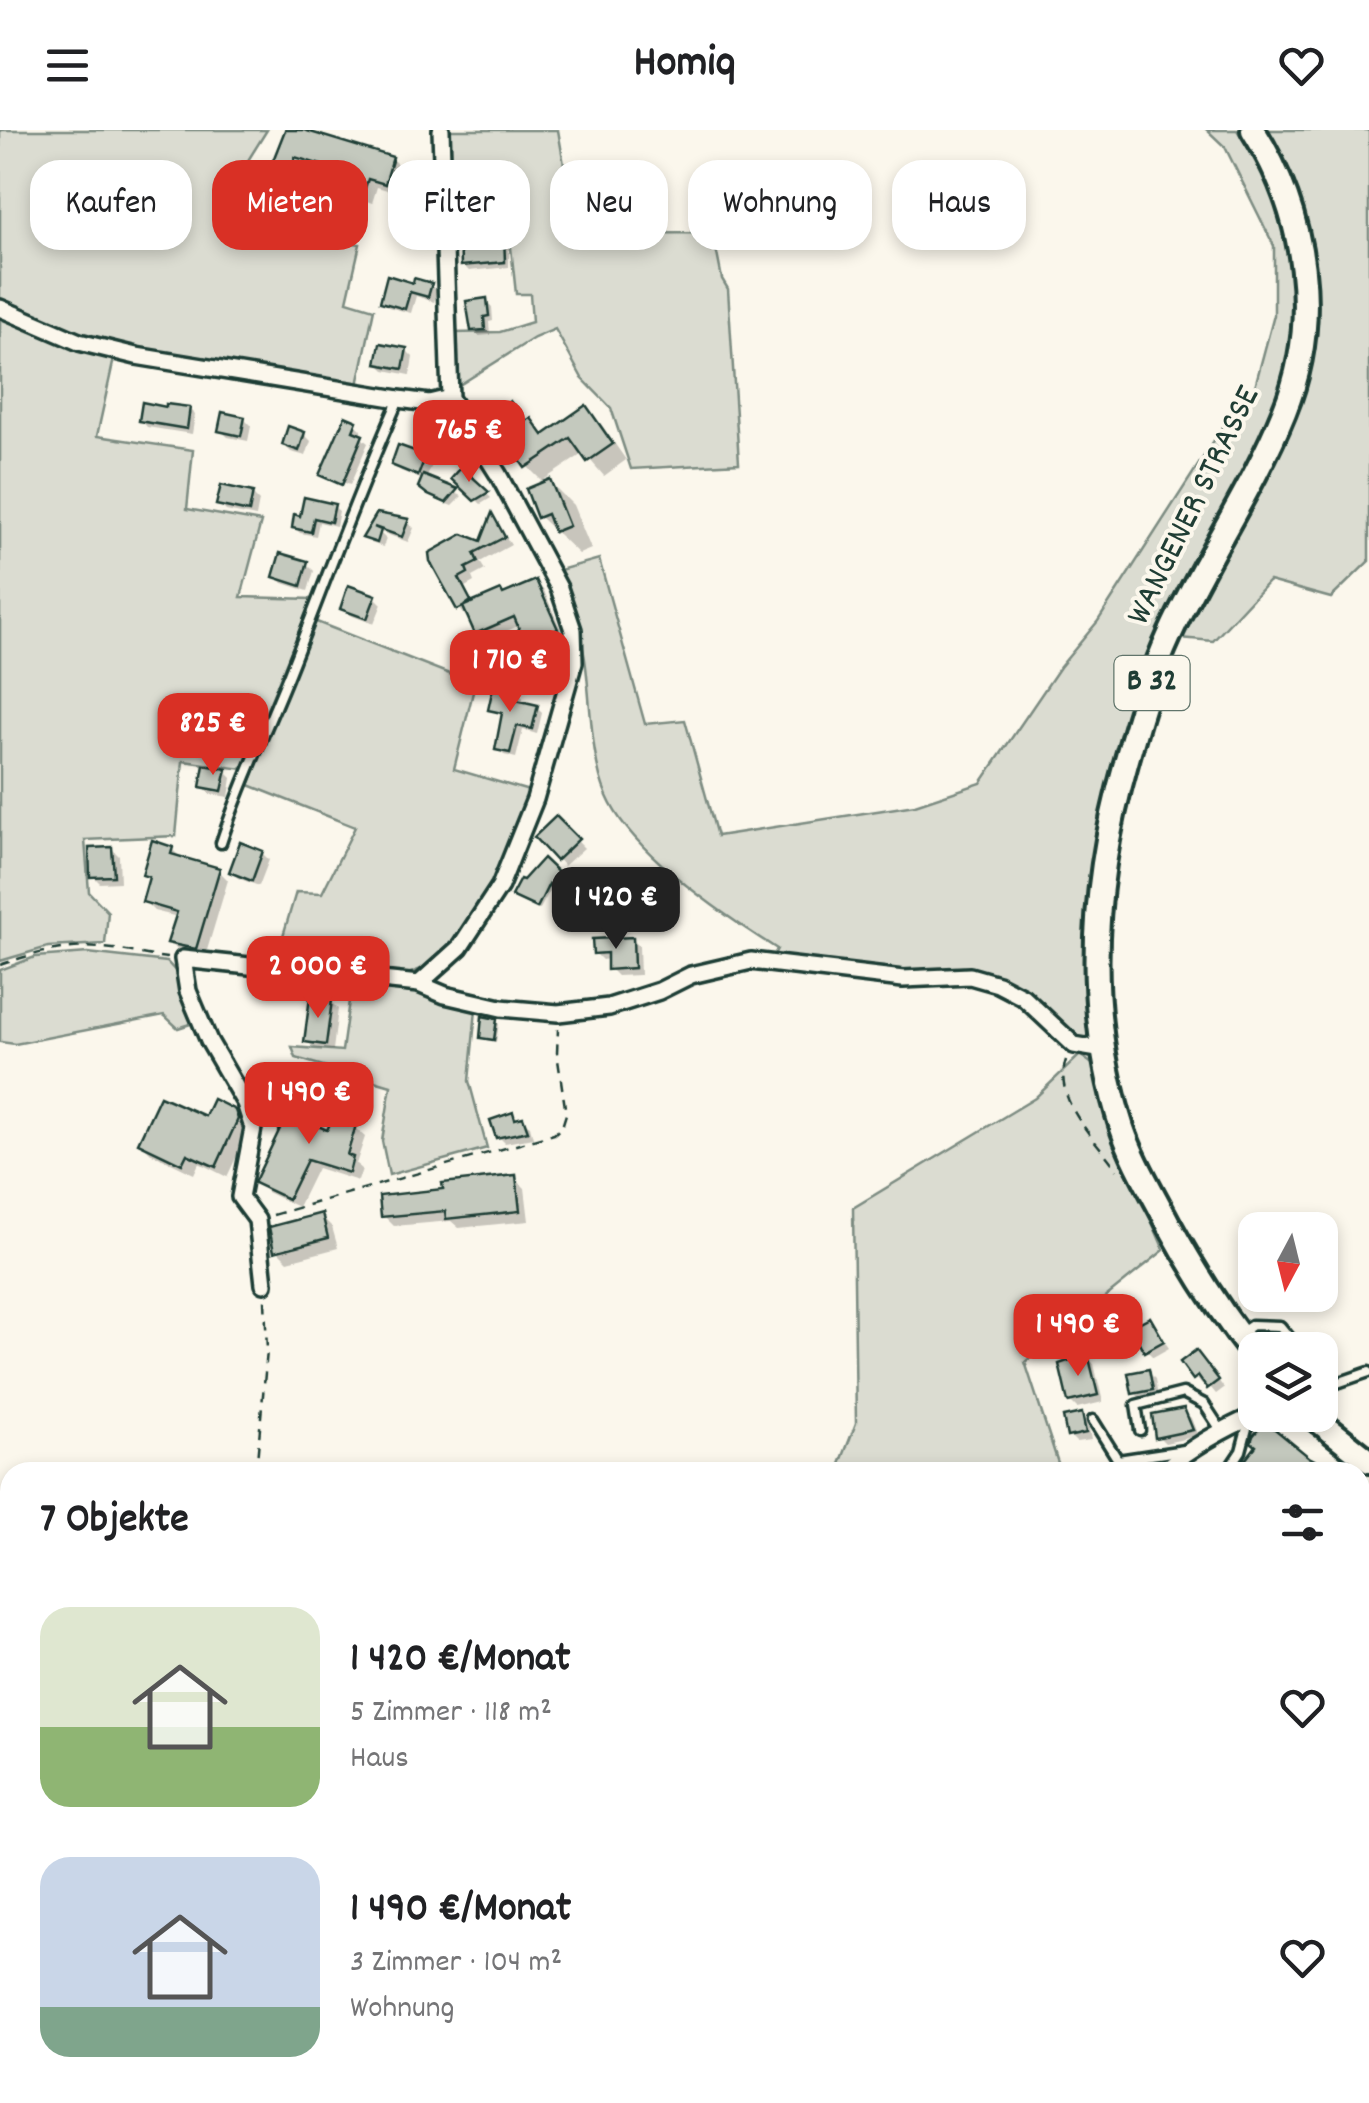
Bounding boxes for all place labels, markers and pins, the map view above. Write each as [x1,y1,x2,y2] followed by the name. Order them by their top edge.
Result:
[399,400,539,485] pin: 765 €
[418,630,602,715] pin: 1 710 €
[143,693,283,778] pin: 825 €
[524,867,708,952] pin: 1 420 €
[226,936,410,1021] pin: 2 000 €
[217,1062,401,1147] pin: 1 490 €
[986,1294,1170,1379] pin: 1 490 €

